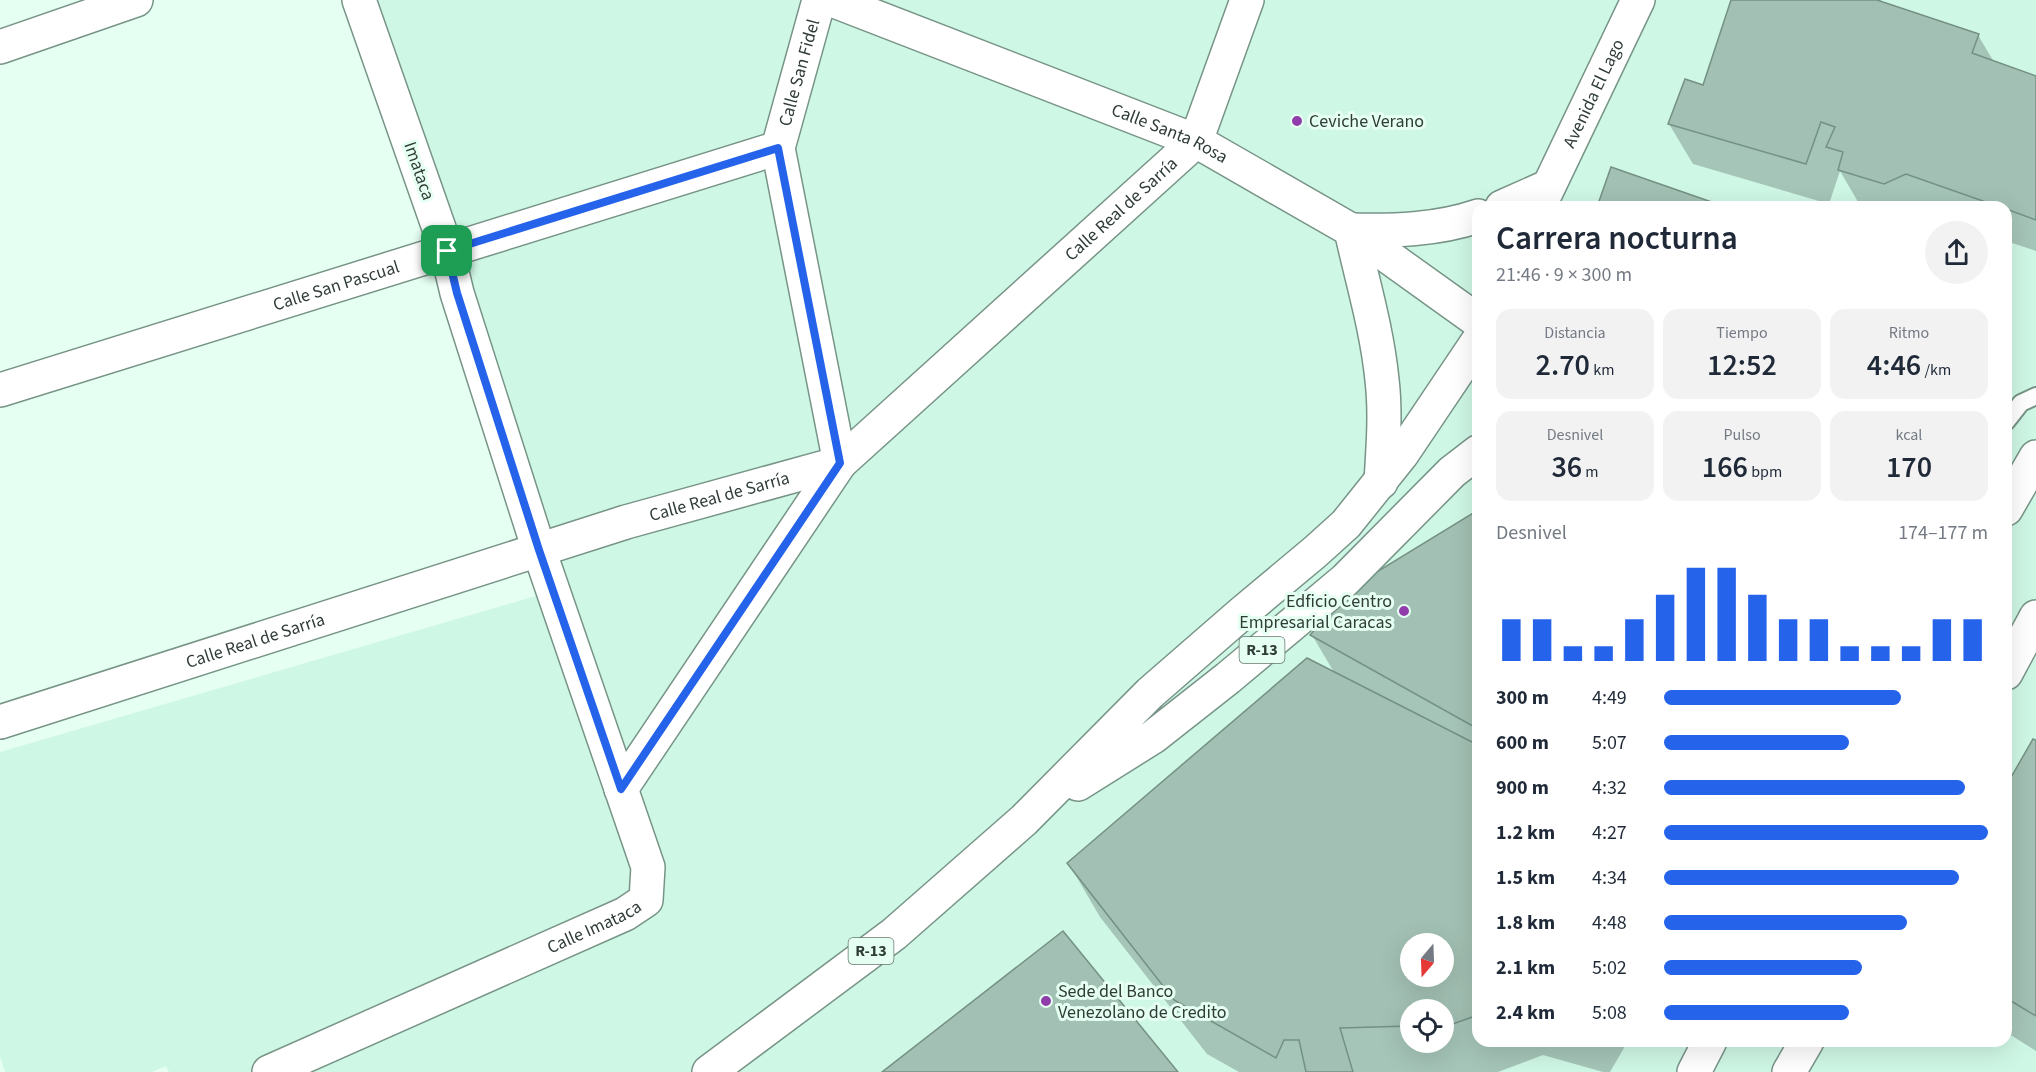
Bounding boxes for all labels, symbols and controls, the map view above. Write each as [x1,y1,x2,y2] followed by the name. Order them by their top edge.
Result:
[772,16,826,129] street label: Calle San Fidel
[1557,35,1630,152] street label: Avenida El Lago
[1108,97,1232,169] street label: Calle Santa Rosa
[1309,109,1424,134] place label: Ceviche Verano
[1290,114,1304,128] marker: Ceviche Verano
[397,138,441,204] street label: Imataca
[1059,151,1183,267] street label: Calle Real de Sarría
[1496,215,1738,262] text: Carrera nocturna
[1925,221,1988,284] button: share
[421,225,472,276] pin
[430,234,463,267] icon: arrive
[270,254,402,317] street label: Calle San Pascual
[1496,261,1632,289] text: 21:46 · 9 × 300 m
[1544,322,1606,344] text: Distancia
[1716,322,1768,344] text: Tiempo
[1889,322,1929,344] text: Ritmo
[1536,344,1590,387] text: 2.70
[1707,344,1777,387] text: 12:52
[1867,344,1921,387] text: 4:46
[1590,359,1614,381] text: km
[1921,359,1951,381] text: /km
[1547,424,1603,446] text: Desnivel
[1723,424,1761,446] text: Pulso
[1896,424,1922,446] text: kcal
[1551,446,1582,489] text: 36
[1702,446,1748,489] text: 166
[1886,446,1932,489] text: 170
[1582,461,1599,483] text: m
[1748,461,1782,483] text: bpm
[646,465,792,528] street label: Calle Real de Sarría
[1496,519,1567,547] text: Desnivel
[1898,519,1988,547] text: 174–177 m
[1239,589,1392,635] place label: Edficio Centro Empresarial Caracas
[1397,604,1411,618] marker: Edficio Centro Empresarial Caracas
[183,607,328,674] street label: Calle Real de Sarría
[1240,637,1284,663] road number: R-13
[1496,684,1549,712] text: 300 m
[1592,684,1627,712] text: 4:49
[1496,729,1549,757] text: 600 m
[1592,729,1627,757] text: 5:07
[1496,774,1549,802] text: 900 m
[1592,774,1627,802] text: 4:32
[1496,819,1555,847] text: 1.2 km
[1592,819,1627,847] text: 4:27
[1496,864,1555,892] text: 1.5 km
[1592,864,1627,892] text: 4:34
[543,894,646,960] street label: Calle Imataca
[1496,909,1555,937] text: 1.8 km
[1592,909,1627,937] text: 4:48
[1400,933,1454,987] north arrow
[1400,933,1454,1053] map controls
[848,938,894,964] road number: R-13
[1496,954,1555,982] text: 2.1 km
[1592,954,1627,982] text: 5:02
[1058,979,1227,1025] place label: Sede del Banco Venezolano de Credito
[1039,994,1053,1008] marker: Sede del Banco Venezolano de Credito
[1400,999,1454,1053] button: locate
[1496,999,1555,1027] text: 2.4 km
[1592,999,1627,1027] text: 5:08

